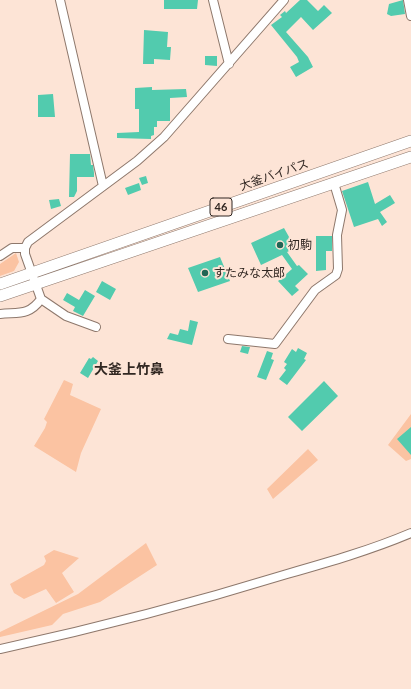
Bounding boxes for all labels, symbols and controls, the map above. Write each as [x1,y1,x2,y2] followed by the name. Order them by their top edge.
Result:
[238,156,310,194] street label: 大釜バイパス
[210,198,232,216] road number: 46
[288,238,312,252] place label: 初駒
[275,240,285,250] marker: 初駒
[213,266,285,280] place label: すたみな太郎
[200,268,210,278] marker: すたみな太郎
[94,361,164,377] district label: 大釜上竹鼻

